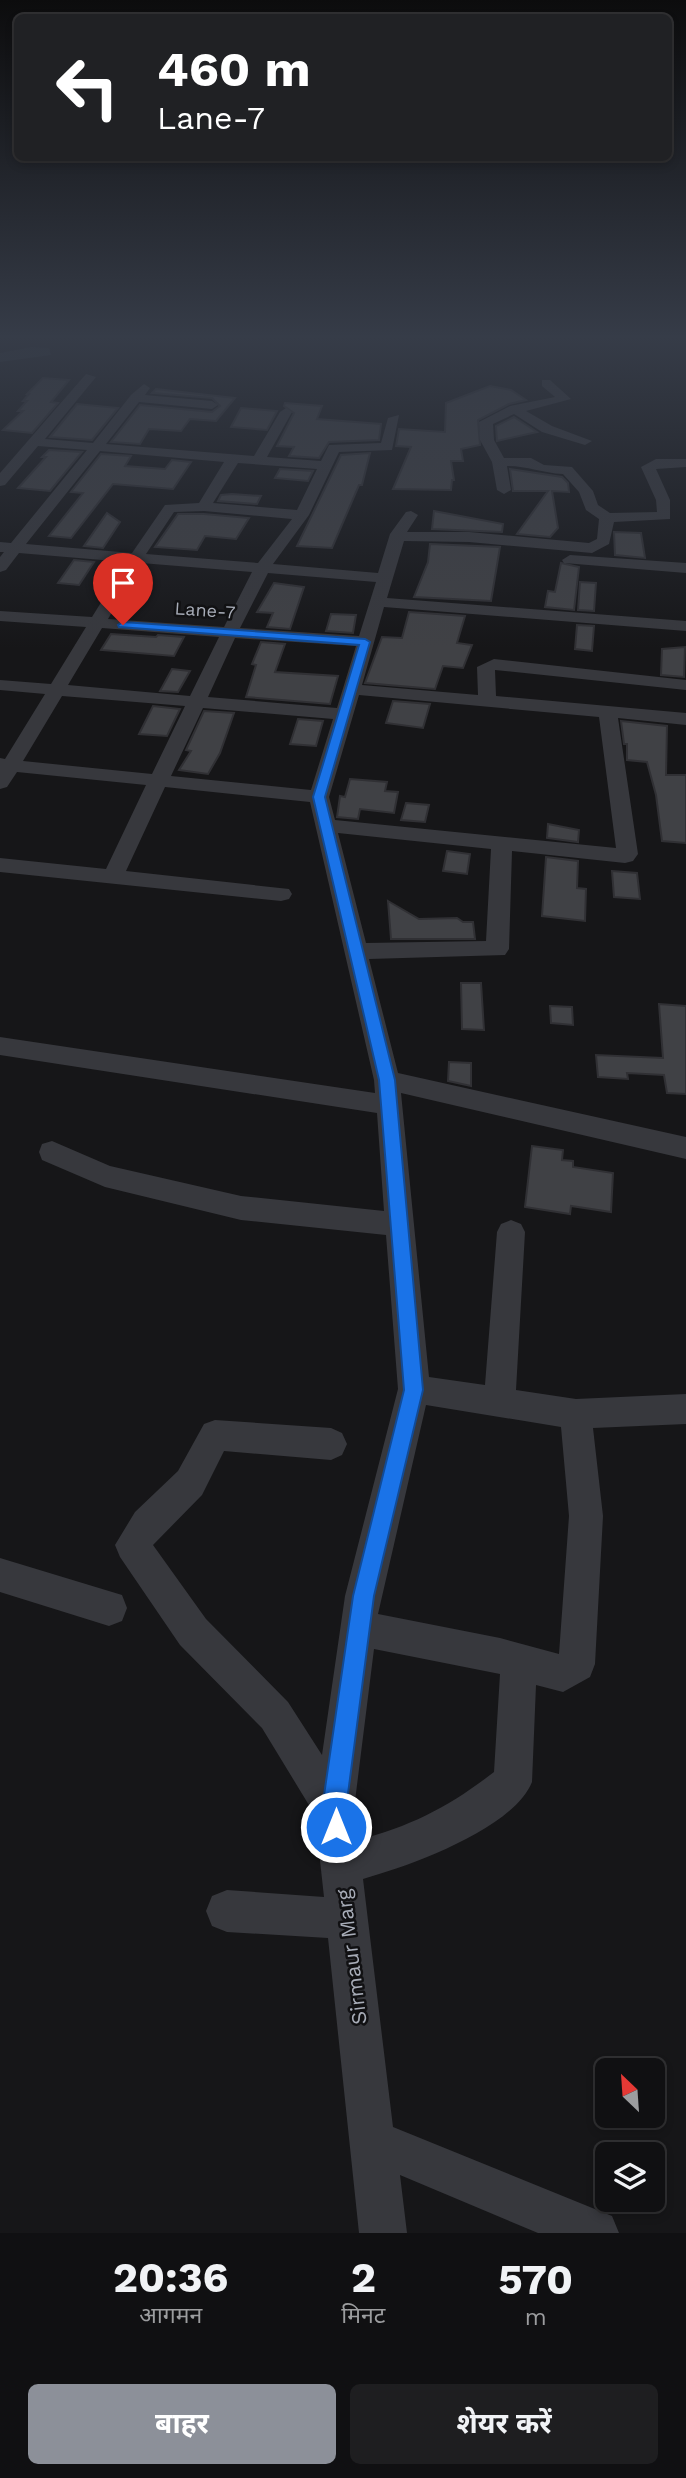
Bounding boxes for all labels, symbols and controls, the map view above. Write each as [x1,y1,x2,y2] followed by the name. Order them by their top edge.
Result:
[157,40,311,98] text: 460 m
[42,42,133,133] icon: left
[157,99,265,137] text: Lane-7
[93,553,153,625] pin
[104,564,142,602] icon: arrive
[174,597,236,623] street label: Lane-7
[299,1790,373,1864] position arrow
[330,1887,372,2026] street label: Sirmaur Marg
[595,2058,665,2128] north arrow
[595,2058,665,2212] map controls
[595,2142,665,2212] button: layers
[113,2253,228,2302] text: 20:36
[351,2253,376,2302] text: 2
[498,2255,573,2304] text: 570
[139,2302,202,2329] text: आगमन
[341,2302,385,2329] text: मिनट
[525,2304,547,2331] text: m
[28,2384,336,2464] button: बाहर
[350,2384,658,2464] button: शेयर करें

